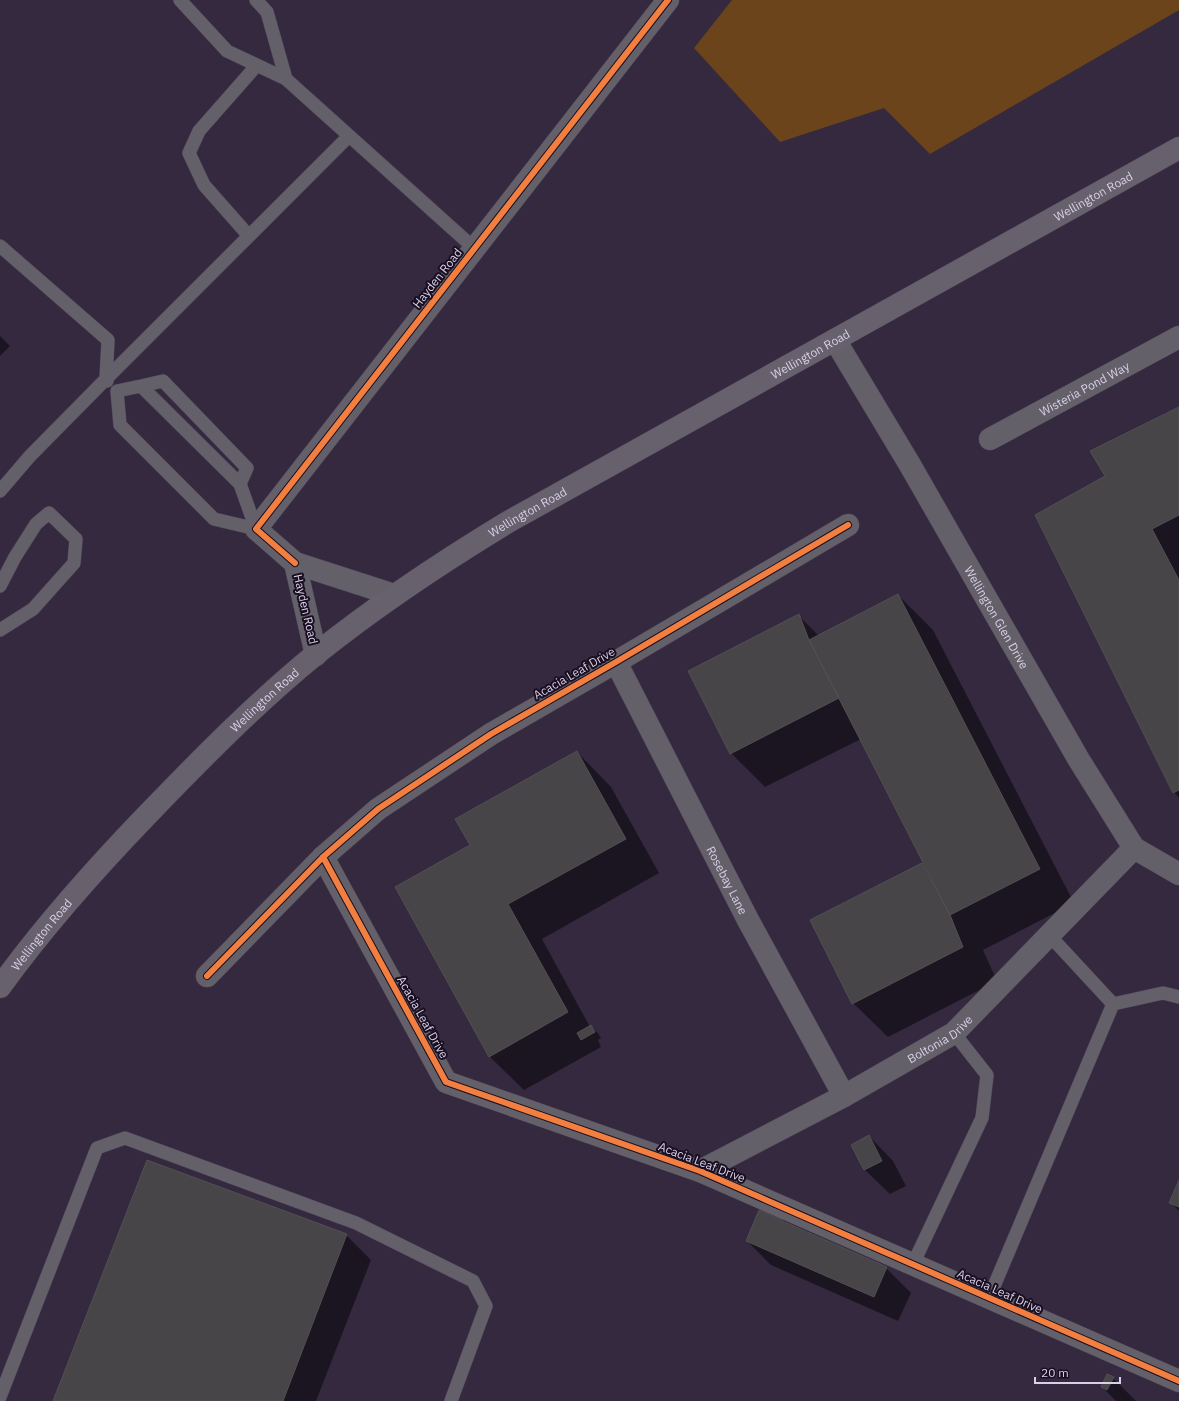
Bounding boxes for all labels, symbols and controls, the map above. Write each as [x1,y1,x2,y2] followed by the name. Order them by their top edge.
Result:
[1051,168,1135,224] street label: Wellington Road
[409,245,465,311] street label: Hayden Road
[768,326,852,382] street label: Wellington Road
[1036,358,1132,419] street label: Wisteria Pond Way
[485,483,569,540] street label: Wellington Road
[962,563,1033,672] street label: Wellington Glen Drive
[291,572,321,646] street label: Hayden Road
[530,643,618,702] street label: Acacia Leaf Drive
[227,664,302,735] street label: Wellington Road
[704,843,751,917] street label: Rosebay Lane
[8,895,75,973] street label: Wellington Road
[394,973,452,1061] street label: Acacia Leaf Drive
[904,1011,976,1066] street label: Boltonia Drive
[656,1139,748,1186] street label: Acacia Leaf Drive
[955,1265,1045,1317] street label: Acacia Leaf Drive
[1035,1359,1120,1385] scale bar
[1041,1365,1069,1380] text: 20 m

